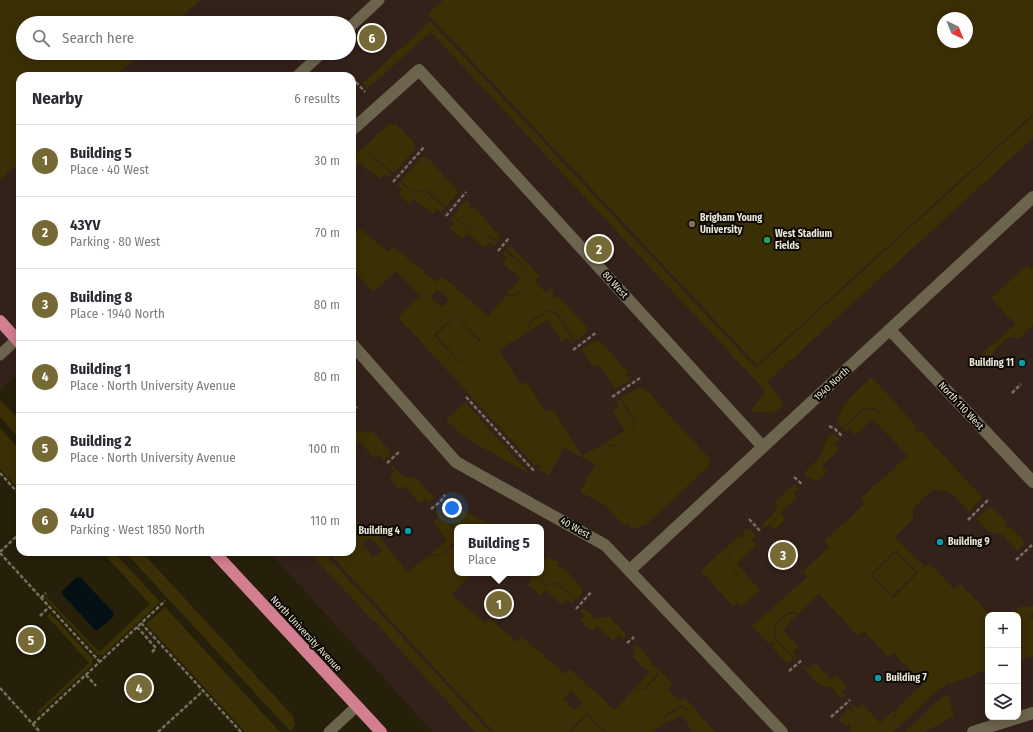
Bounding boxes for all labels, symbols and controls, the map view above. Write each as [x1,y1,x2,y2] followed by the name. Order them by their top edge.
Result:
[937,12,973,48] north arrow
[16,16,356,60] search box
[359,23,385,53] pin: 6
[30,27,52,49] icon: search
[62,29,134,47] text: Search here
[32,88,83,109] text: Nearby
[294,91,340,106] text: 6 results
[70,144,132,162] text: Building 5
[42,153,48,168] text: 1
[314,153,340,168] text: 30 m
[70,162,149,177] text: Place · 40 West
[700,212,762,236] place label: Brigham Young University
[70,216,100,234] text: 43YV
[687,219,697,229] marker: Brigham Young University
[42,225,48,240] text: 2
[315,225,340,240] text: 70 m
[775,228,832,252] place label: West Stadium Fields
[70,234,160,249] text: Parking · 80 West
[586,234,612,264] pin: 2
[762,235,772,245] marker: West Stadium Fields
[600,269,631,302] street label: 80 West
[70,288,133,306] text: Building 8
[42,297,48,312] text: 3
[314,297,340,312] text: 80 m
[70,306,165,321] text: Place · 1940 North
[969,357,1014,369] place label: Building 11
[1017,358,1027,368] marker: Building 11
[70,360,131,378] text: Building 1
[812,364,852,404] street label: 1940 North
[42,369,48,384] text: 4
[314,369,340,384] text: 80 m
[70,378,236,393] text: Place · North University Avenue
[936,380,987,433] street label: North 110 West
[70,432,132,450] text: Building 2
[42,441,48,456] text: 5
[308,441,340,456] text: 100 m
[70,450,236,465] text: Place · North University Avenue
[442,498,462,518] your location
[70,504,94,522] text: 44U
[42,513,48,528] text: 6
[310,513,340,528] text: 110 m
[558,515,593,541] street label: 40 West
[70,522,205,537] text: Parking · West 1850 North
[454,524,544,576] popup
[358,525,400,537] place label: Building 4
[403,526,413,536] marker: Building 4
[468,534,530,552] text: Building 5
[948,536,990,548] place label: Building 9
[935,537,945,547] marker: Building 9
[770,540,796,570] pin: 3
[468,552,496,567] text: Place
[486,589,512,619] pin: 1
[268,594,344,674] street label: North University Avenue
[985,612,1021,720] map controls
[985,612,1021,648] button: +
[18,625,44,655] pin: 5
[985,648,1021,684] button: −
[886,672,927,684] place label: Building 7
[126,673,152,703] pin: 4
[873,673,883,683] marker: Building 7
[985,684,1021,720] button: layers

